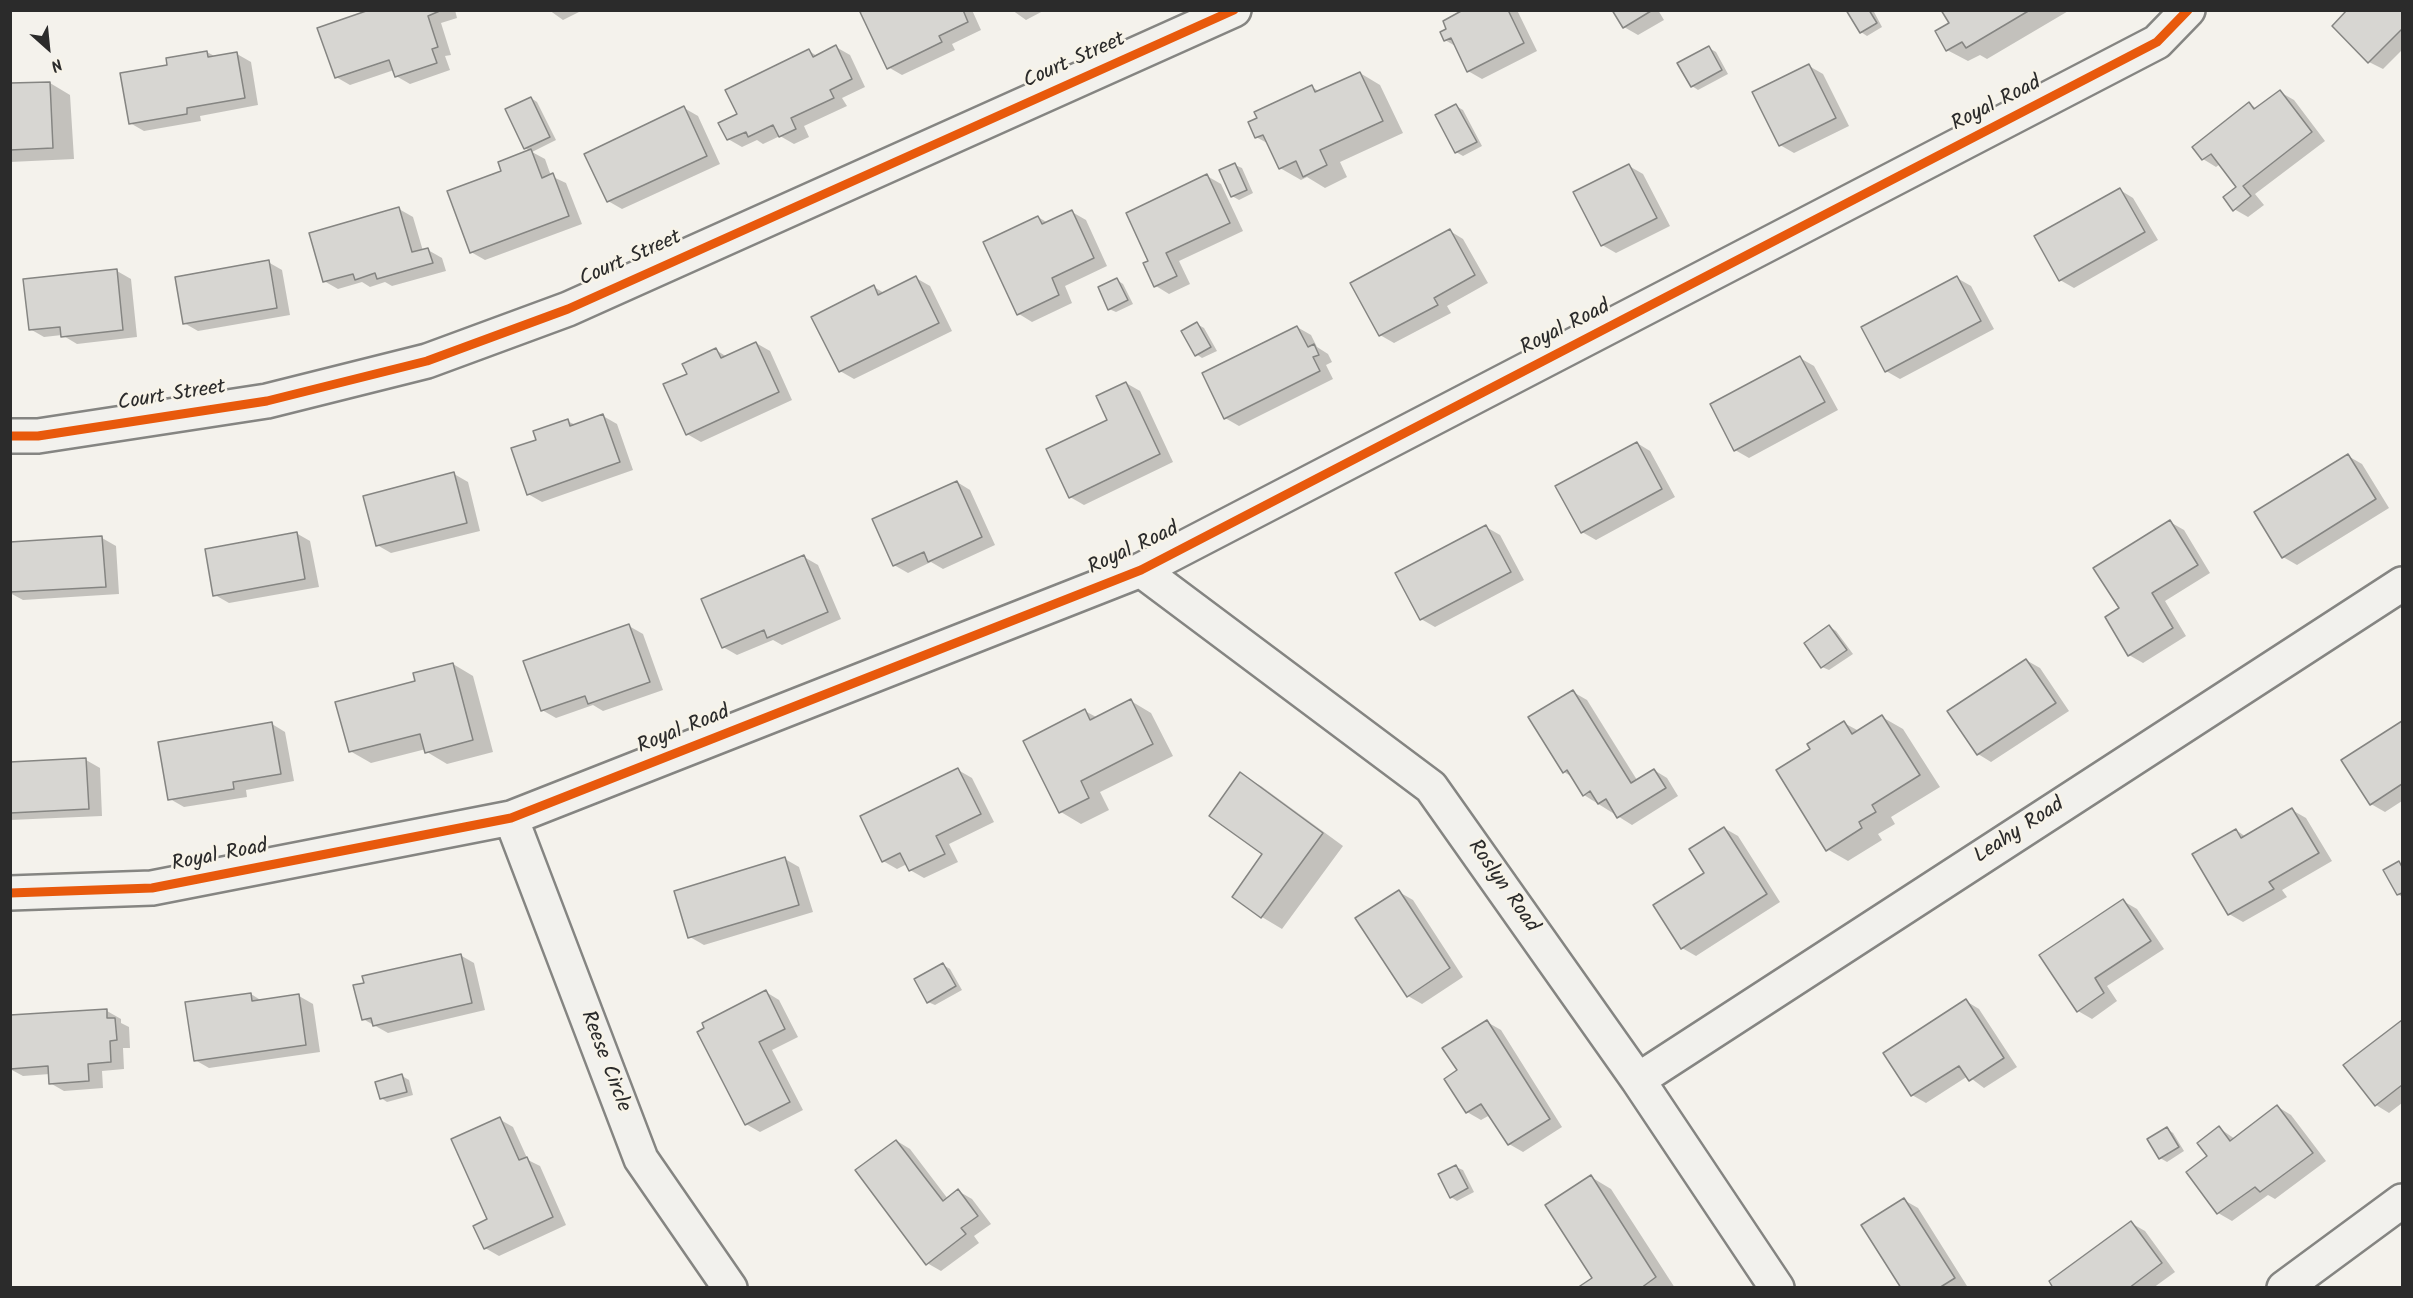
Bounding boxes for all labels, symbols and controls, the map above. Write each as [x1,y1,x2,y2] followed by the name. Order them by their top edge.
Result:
[18,18,78,78] north arrow
[1020,28,1130,96] street label: Court Street
[46,51,67,78] text: N
[1948,72,2046,138] street label: Royal Road
[576,226,686,294] street label: Court Street
[1517,296,1615,362] street label: Royal Road
[116,376,228,418] street label: Court Street
[1085,518,1183,582] street label: Royal Road
[634,701,734,761] street label: Royal Road
[1970,794,2070,870] street label: Leahy Road
[170,835,270,879] street label: Royal Road
[1461,836,1543,938] street label: Roslyn Road
[573,1008,635,1116] street label: Reese Circle

